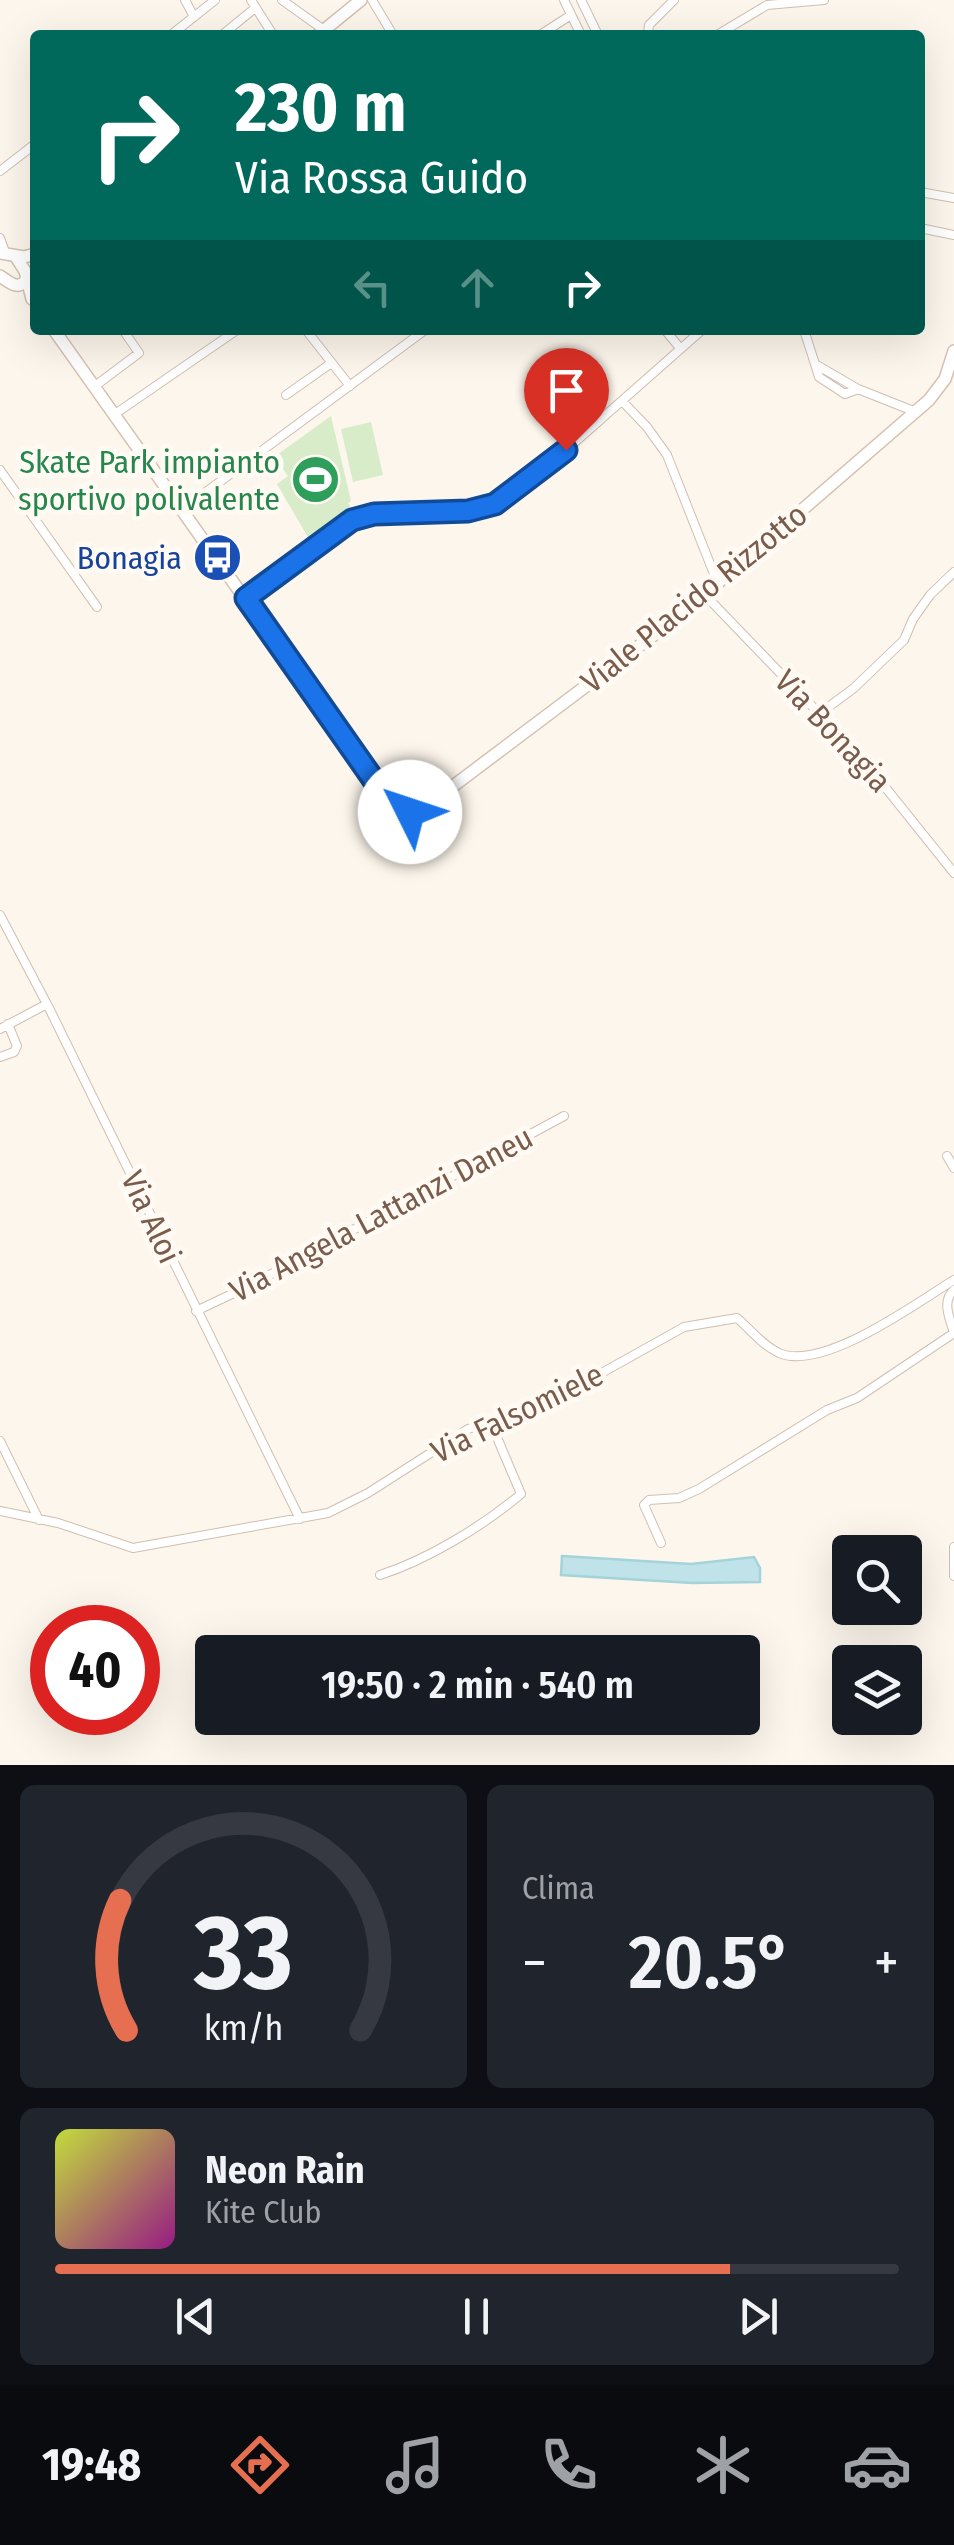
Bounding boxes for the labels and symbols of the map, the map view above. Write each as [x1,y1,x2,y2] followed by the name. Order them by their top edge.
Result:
[524,348,609,451] pin
[18,443,280,518] place label: Skate Park impianto sportivo polivalente
[289,454,341,506] sports icon: Skate Park impianto sportivo polivalente
[573,495,815,701] street label: Viale Placido Rizzotto
[191,532,243,584] bus stop icon: Bonagia
[77,539,182,577] place label: Bonagia
[767,662,899,800] street label: Via Bonagia
[358,760,462,864] position arrow
[223,1118,539,1310] street label: Via Angela Lattanzi Daneu
[113,1165,189,1269] street label: Via Aloi
[425,1355,609,1471] street label: Via Falsomiele
[30,1605,160,1735] speed limit sign: 40

